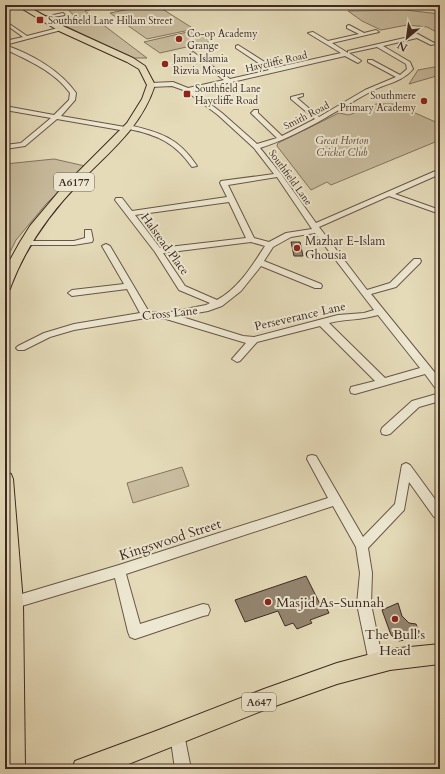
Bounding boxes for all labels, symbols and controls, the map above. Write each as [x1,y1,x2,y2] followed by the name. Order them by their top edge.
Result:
[48,14,173,28] place label: Southfield Lane Hillam Street
[35,15,45,25] marker: Southfield Lane Hillam Street
[387,18,427,58] north arrow
[187,27,258,53] place label: Co-op Academy Grange
[174,34,184,44] marker: Co-op Academy Grange
[394,37,410,55] text: N
[244,48,309,76] street label: Haycliffe Road
[171,52,236,78] place label: Jamia Islamia Rizvia Mosque
[160,59,170,69] marker: Jamia Islamia Rizvia Mosque
[195,82,261,108] place label: Southfield Lane Haycliffe Road
[182,89,192,99] marker: Southfield Lane Haycliffe Road
[340,89,417,115] place label: Southmere Primary Academy
[419,96,429,106] marker: Southmere Primary Academy
[281,98,332,133] street label: Smith Road
[316,134,369,160] park label: Great Horton Cricket Club
[265,147,315,209] street label: Southfield Lane
[54,173,94,191] road number: A6177
[137,210,193,278] street label: Halstead Place
[305,233,386,263] place label: Mazhar E-Islam Ghousia
[292,243,302,253] marker: Mazhar E-Islam Ghousia
[253,298,347,334] street label: Perseverance Lane
[141,302,199,324] street label: Cross Lane
[117,514,224,565] street label: Kingswood Street
[276,593,385,612] place label: Masjid As-Sunnah
[263,597,273,607] marker: Masjid As-Sunnah
[390,614,400,624] marker: The Bull's Head
[365,625,425,660] place label: The Bull's Head
[242,693,276,711] road number: A647

